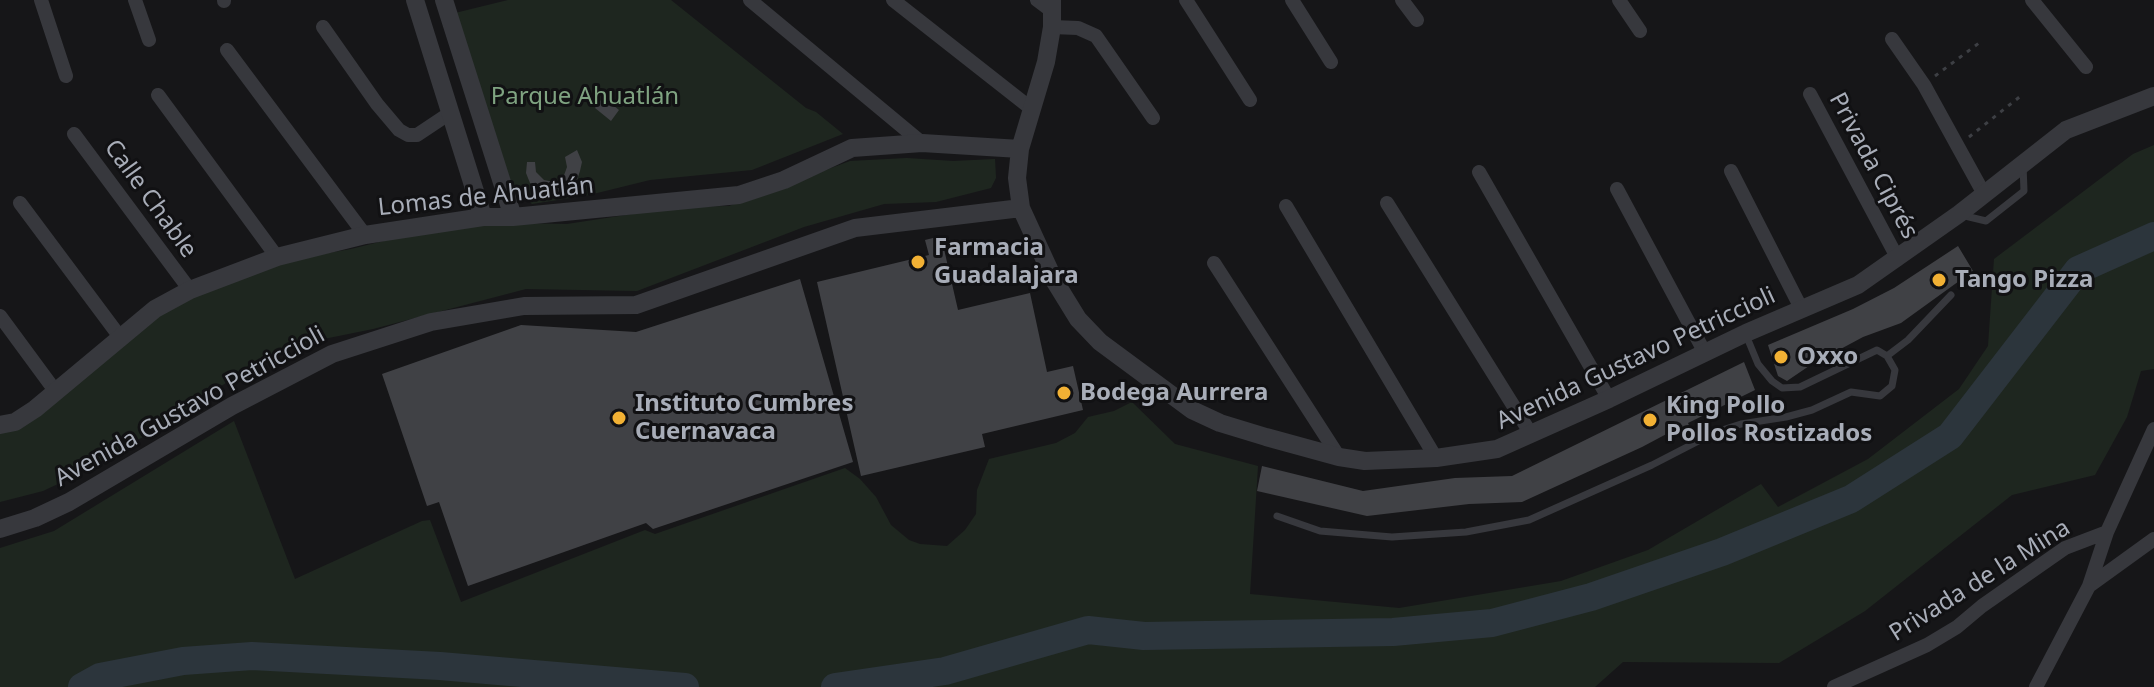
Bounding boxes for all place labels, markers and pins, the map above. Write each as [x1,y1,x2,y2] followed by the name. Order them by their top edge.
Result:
[934,234,1079,290] place label: Farmacia Guadalajara
[909,253,927,271] marker: Farmacia Guadalajara
[1955,266,2093,294] place label: Tango Pizza
[1930,271,1948,289] marker: Tango Pizza
[1797,343,1858,371] place label: Oxxo
[1772,348,1790,366] marker: Oxxo
[1080,379,1268,407] place label: Bodega Aurrera
[1055,384,1073,402] marker: Bodega Aurrera
[635,390,853,446] place label: Instituto Cumbres Cuernavaca
[1666,392,1872,448] place label: King Pollo Pollos Rostizados
[610,409,628,427] marker: Instituto Cumbres Cuernavaca
[1641,411,1659,429] marker: King Pollo Pollos Rostizados

